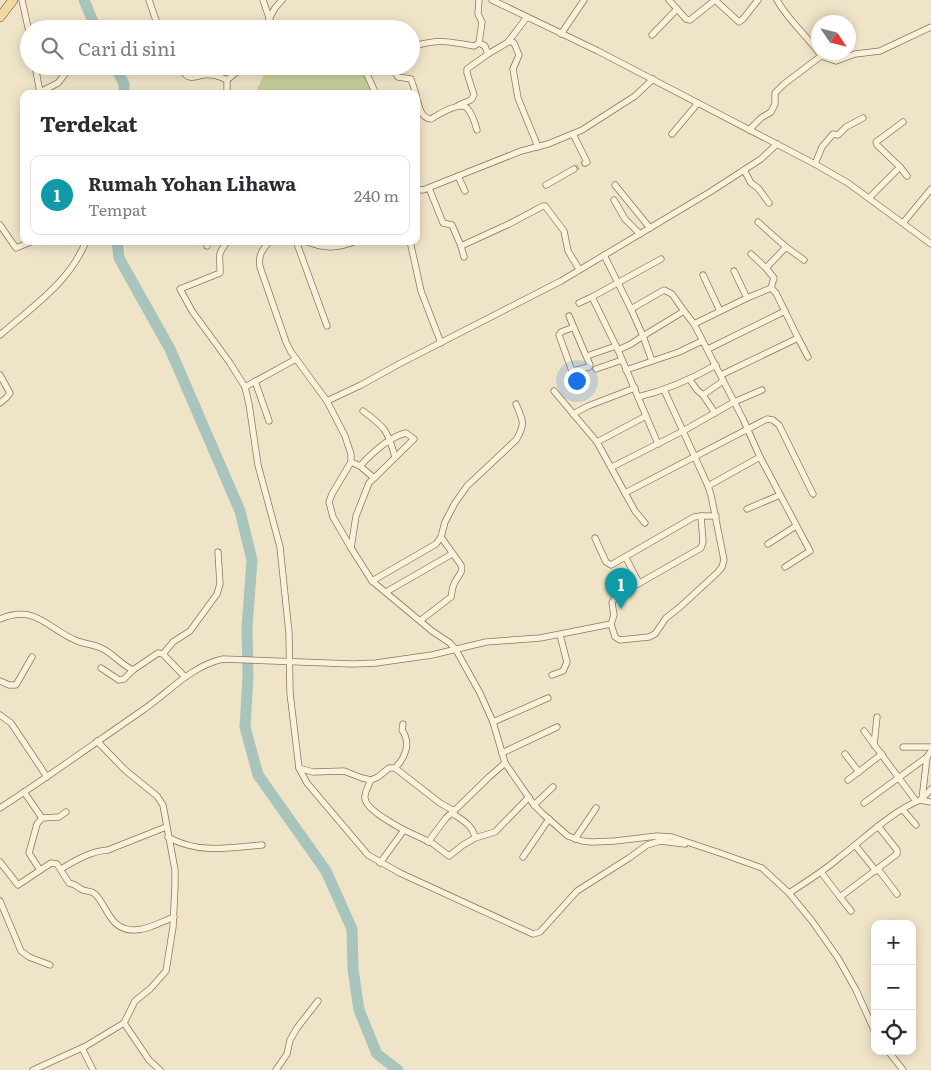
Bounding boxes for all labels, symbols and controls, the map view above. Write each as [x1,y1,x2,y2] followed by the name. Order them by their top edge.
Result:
[811,15,856,60] north arrow
[20,20,420,75] search box
[38,34,66,62] icon: search
[78,34,176,62] text: Cari di sini
[40,107,138,138] text: Terdekat
[88,169,296,197] text: Rumah Yohan Lihawa
[54,183,60,207] text: 1
[354,183,399,207] text: 240 m
[88,197,147,221] text: Tempat
[564,368,590,394] your location
[605,568,637,609] pin: 1
[871,920,916,1055] map controls
[871,920,916,965] button: +
[871,965,916,1010] button: −
[871,1010,916,1055] button: locate

